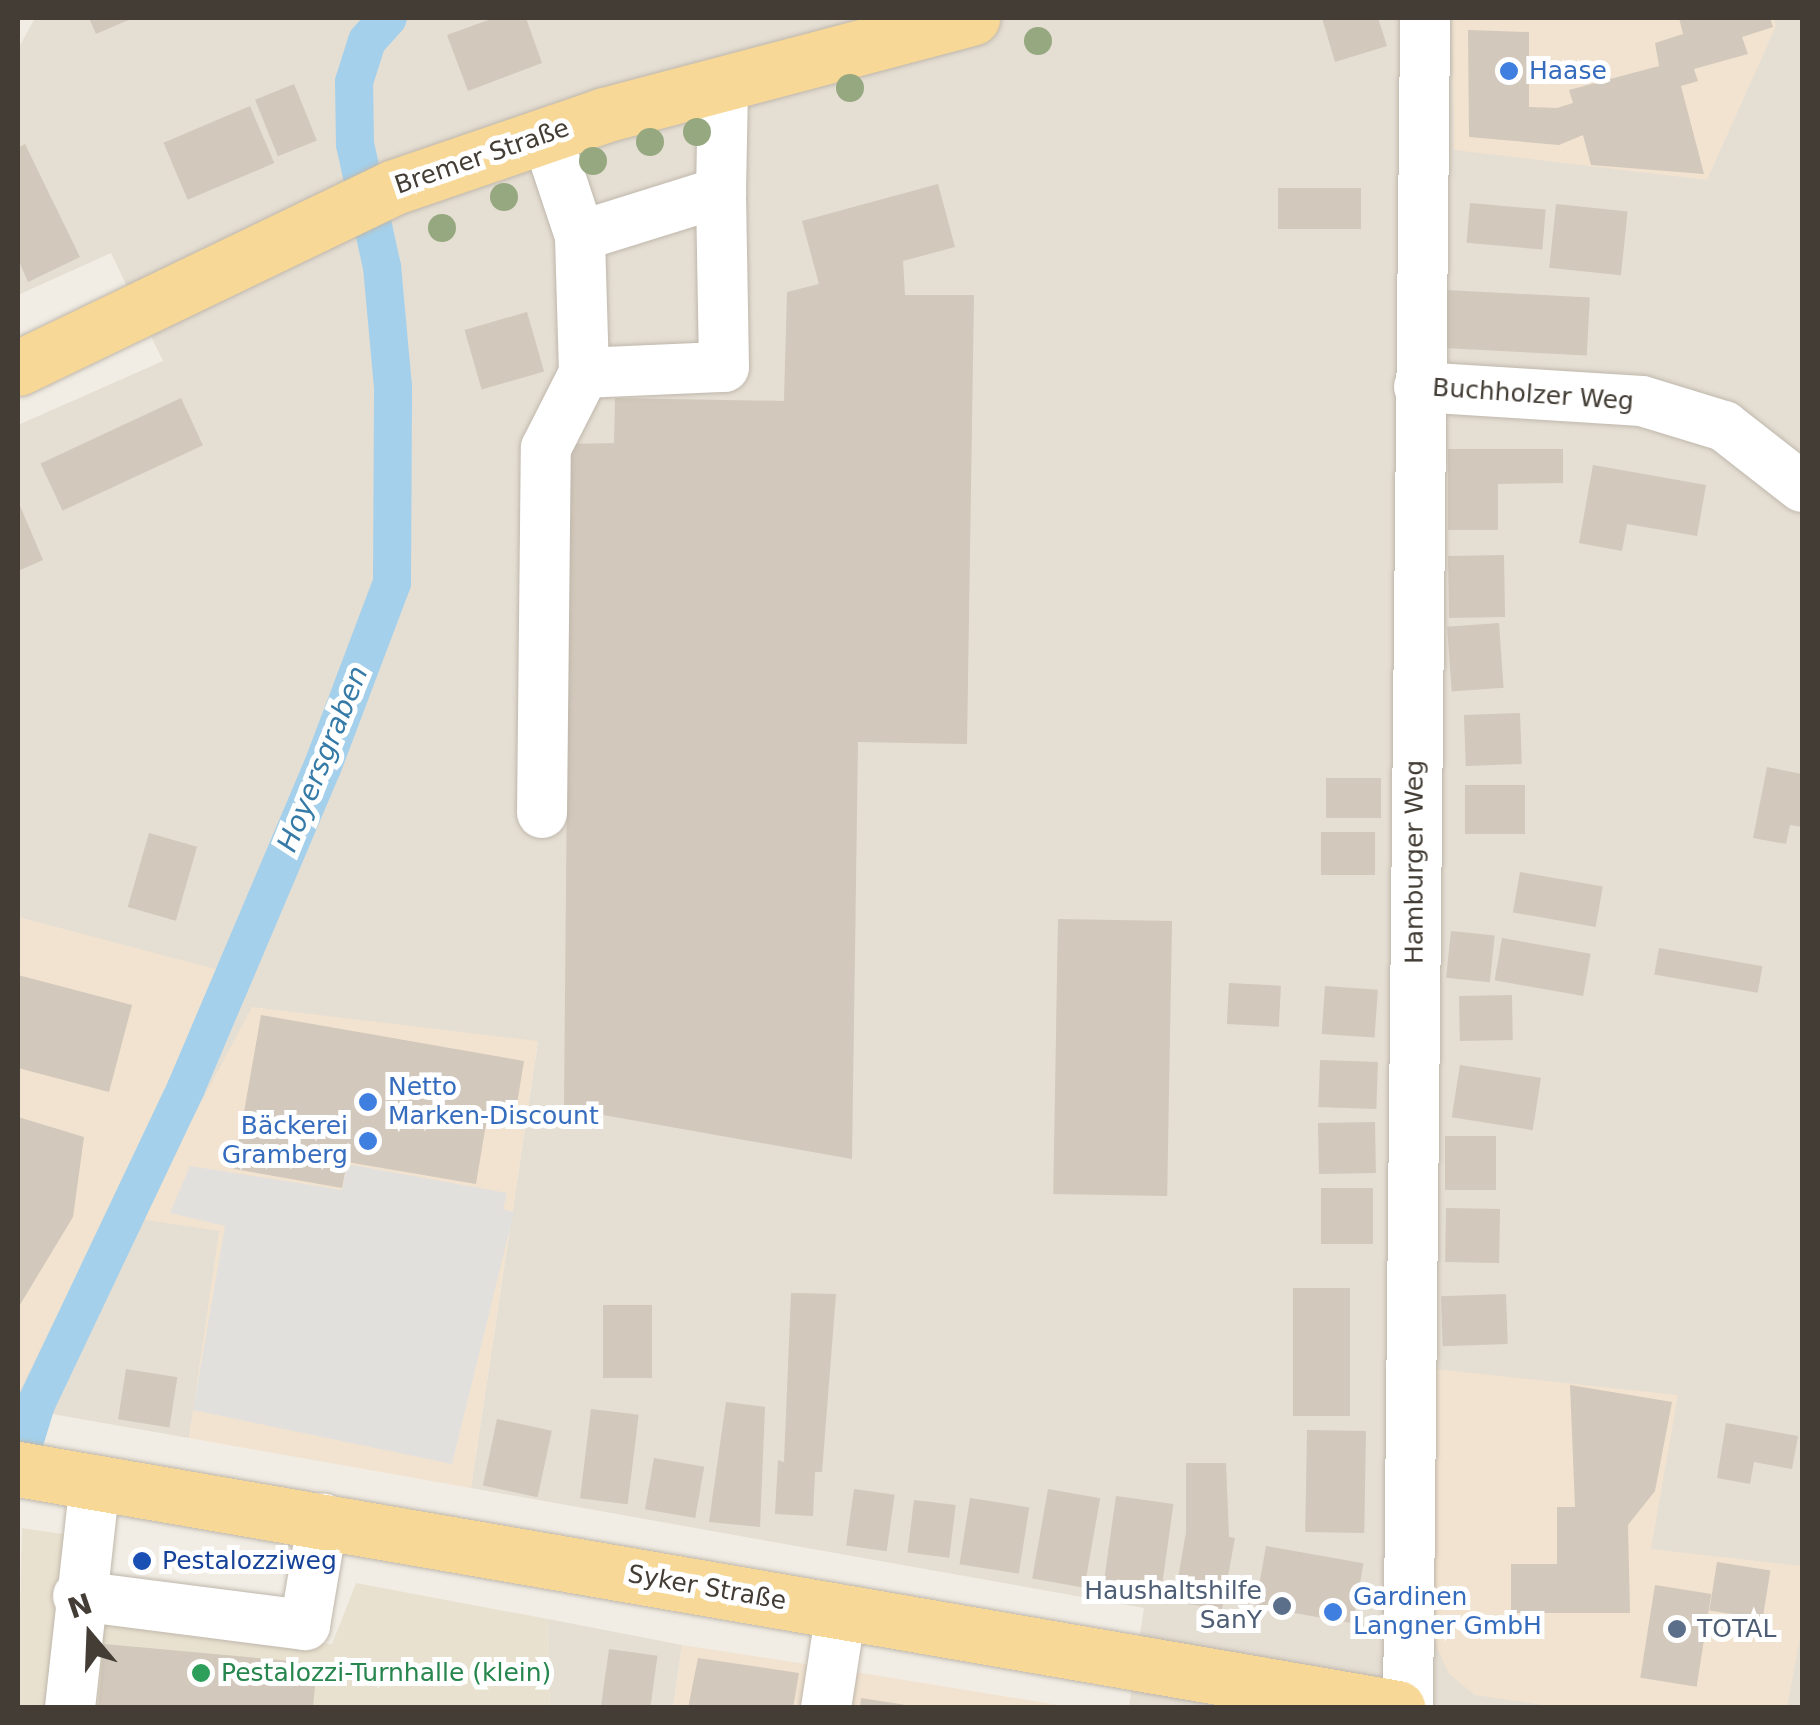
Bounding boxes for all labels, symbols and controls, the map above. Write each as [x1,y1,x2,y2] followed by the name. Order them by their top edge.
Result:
[1529,56,1607,86] place label: Haase
[1498,60,1520,82] marker: Haase
[391,113,573,201] street label: Bremer Straße
[1431,373,1635,417] street label: Buchholzer Weg
[270,661,376,857] water label: Hoyersgraben
[1400,760,1430,964] street label: Hamburger Weg
[388,1073,599,1132] place label: Netto Marken-Discount
[357,1091,379,1113] marker: Netto Marken-Discount
[222,1112,348,1171] place label: Bäckerei Gramberg
[357,1130,379,1152] marker: Bäckerei Gramberg
[162,1546,337,1576] place label: Pestalozziweg
[131,1550,153,1572] marker: Pestalozziweg
[625,1559,789,1617] street label: Syker Straße
[1084,1577,1262,1636] place label: Haushaltshilfe SanY
[1353,1583,1542,1642] place label: Gardinen Langner GmbH
[40,1585,140,1685] north arrow
[64,1587,97,1626] text: N
[1271,1595,1293,1617] marker: Haushaltshilfe SanY
[1322,1601,1344,1623] marker: Gardinen Langner GmbH
[1697,1614,1776,1644] place label: TOTAL
[1666,1618,1688,1640] marker: TOTAL
[221,1658,551,1688] place label: Pestalozzi-Turnhalle (klein)
[190,1662,212,1684] marker: Pestalozzi-Turnhalle (klein)

